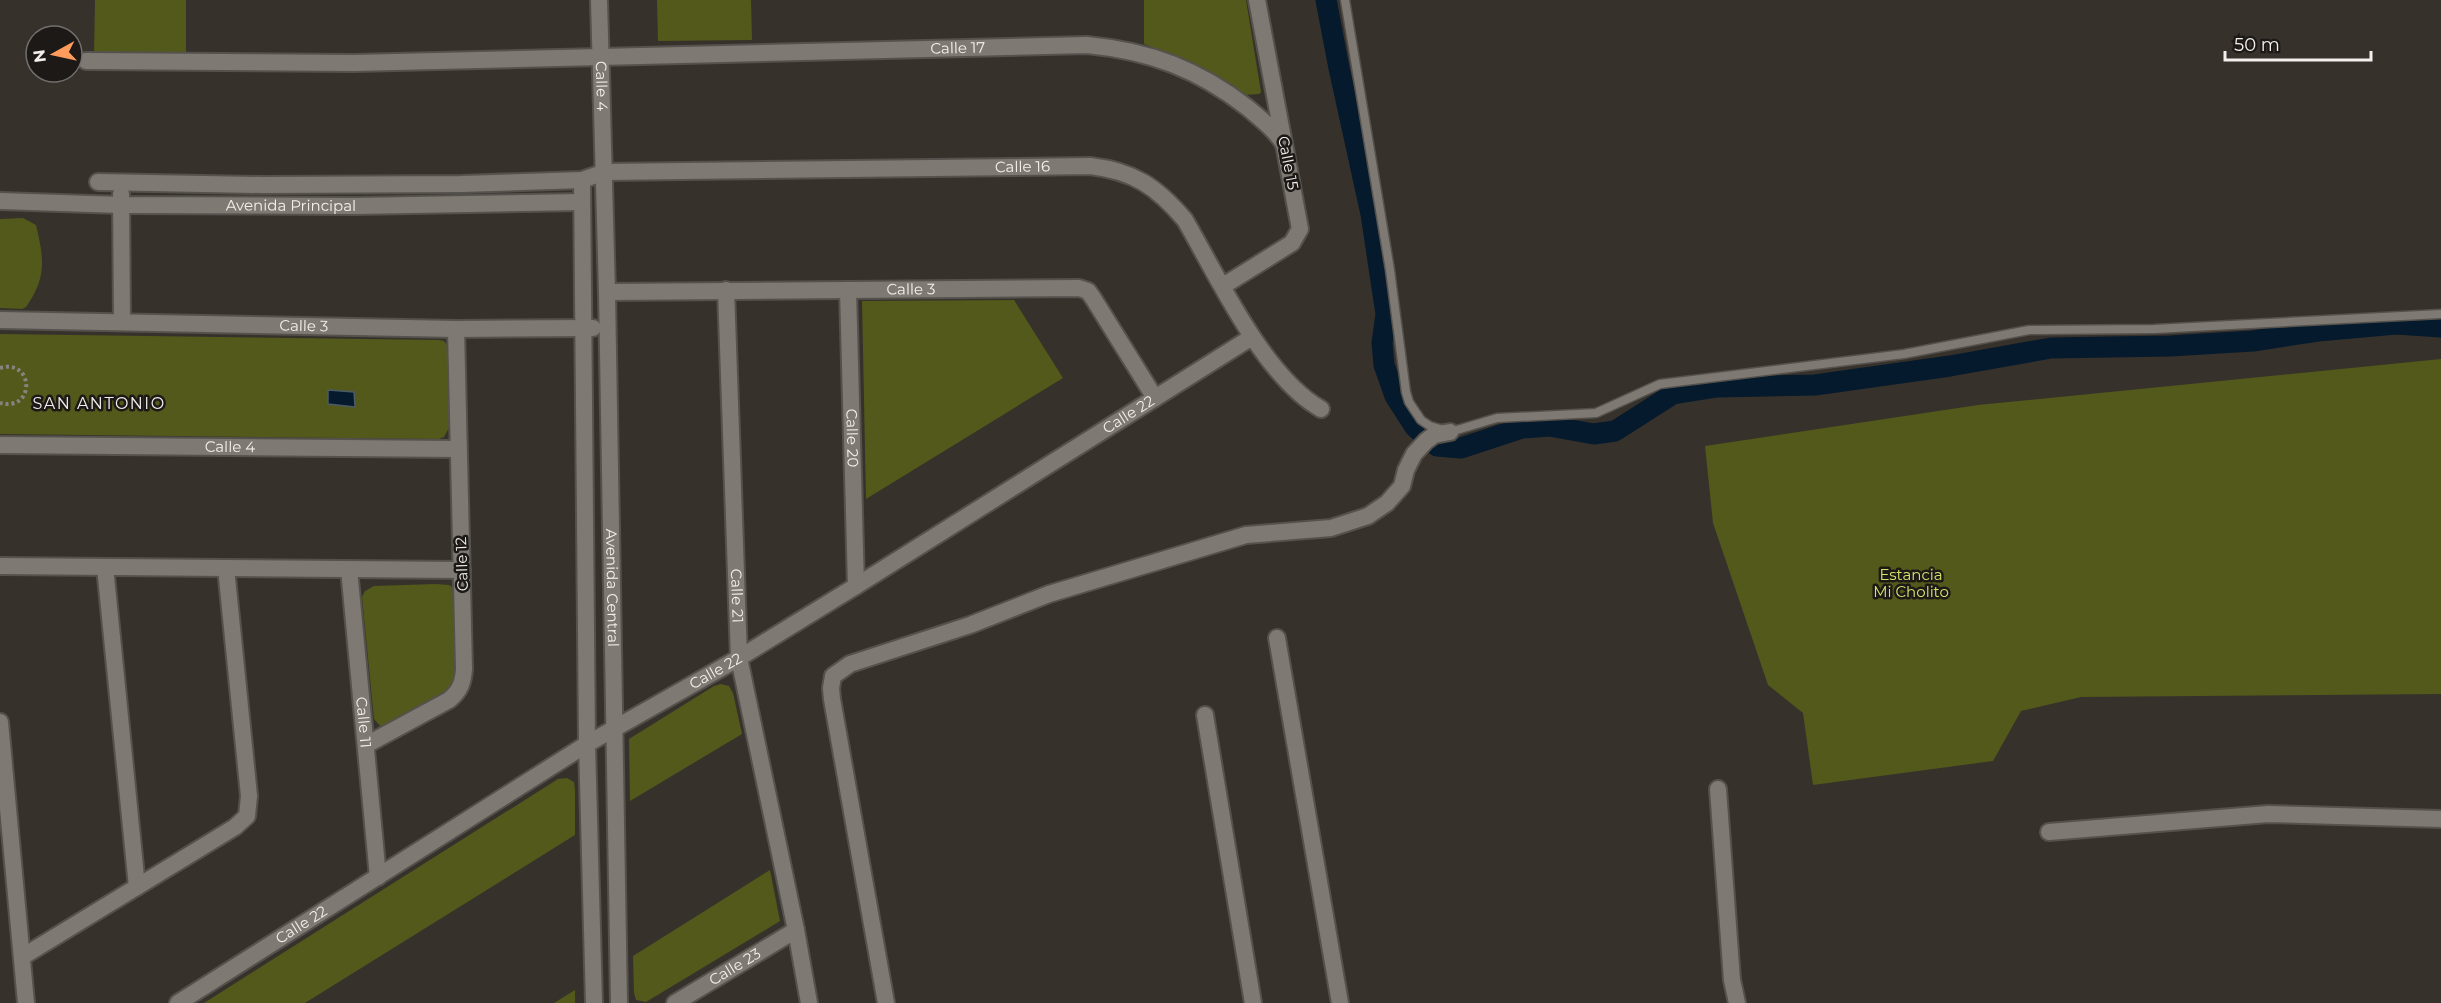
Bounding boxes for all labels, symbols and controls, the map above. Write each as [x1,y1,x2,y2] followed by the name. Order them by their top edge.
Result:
[24,24,84,84] north arrow
[2225,24,2370,62] scale bar
[2234,34,2280,56] text: 50 m
[930,37,986,58] street label: Calle 17
[29,48,50,64] text: N
[592,61,612,111] street label: Calle 4
[1274,134,1303,191] street label: Calle 15
[995,156,1050,176] street label: Calle 16
[226,195,356,215] street label: Avenida Principal
[886,279,936,299] street label: Calle 3
[279,316,329,335] street label: Calle 3
[1099,391,1158,438] street label: Calle 22
[32,394,166,413] district label: SAN ANTONIO
[842,408,863,468] street label: Calle 20
[205,437,255,456] street label: Calle 4
[602,528,623,647] street label: Avenida Central
[451,537,472,592] street label: Calle 12
[1873,565,1949,601] park label: Estancia Mi Cholito
[727,568,748,623] street label: Calle 21
[686,648,745,693] street label: Calle 22
[352,696,376,749] street label: Calle 11
[272,901,330,948] street label: Calle 22
[705,943,764,989] street label: Calle 23

